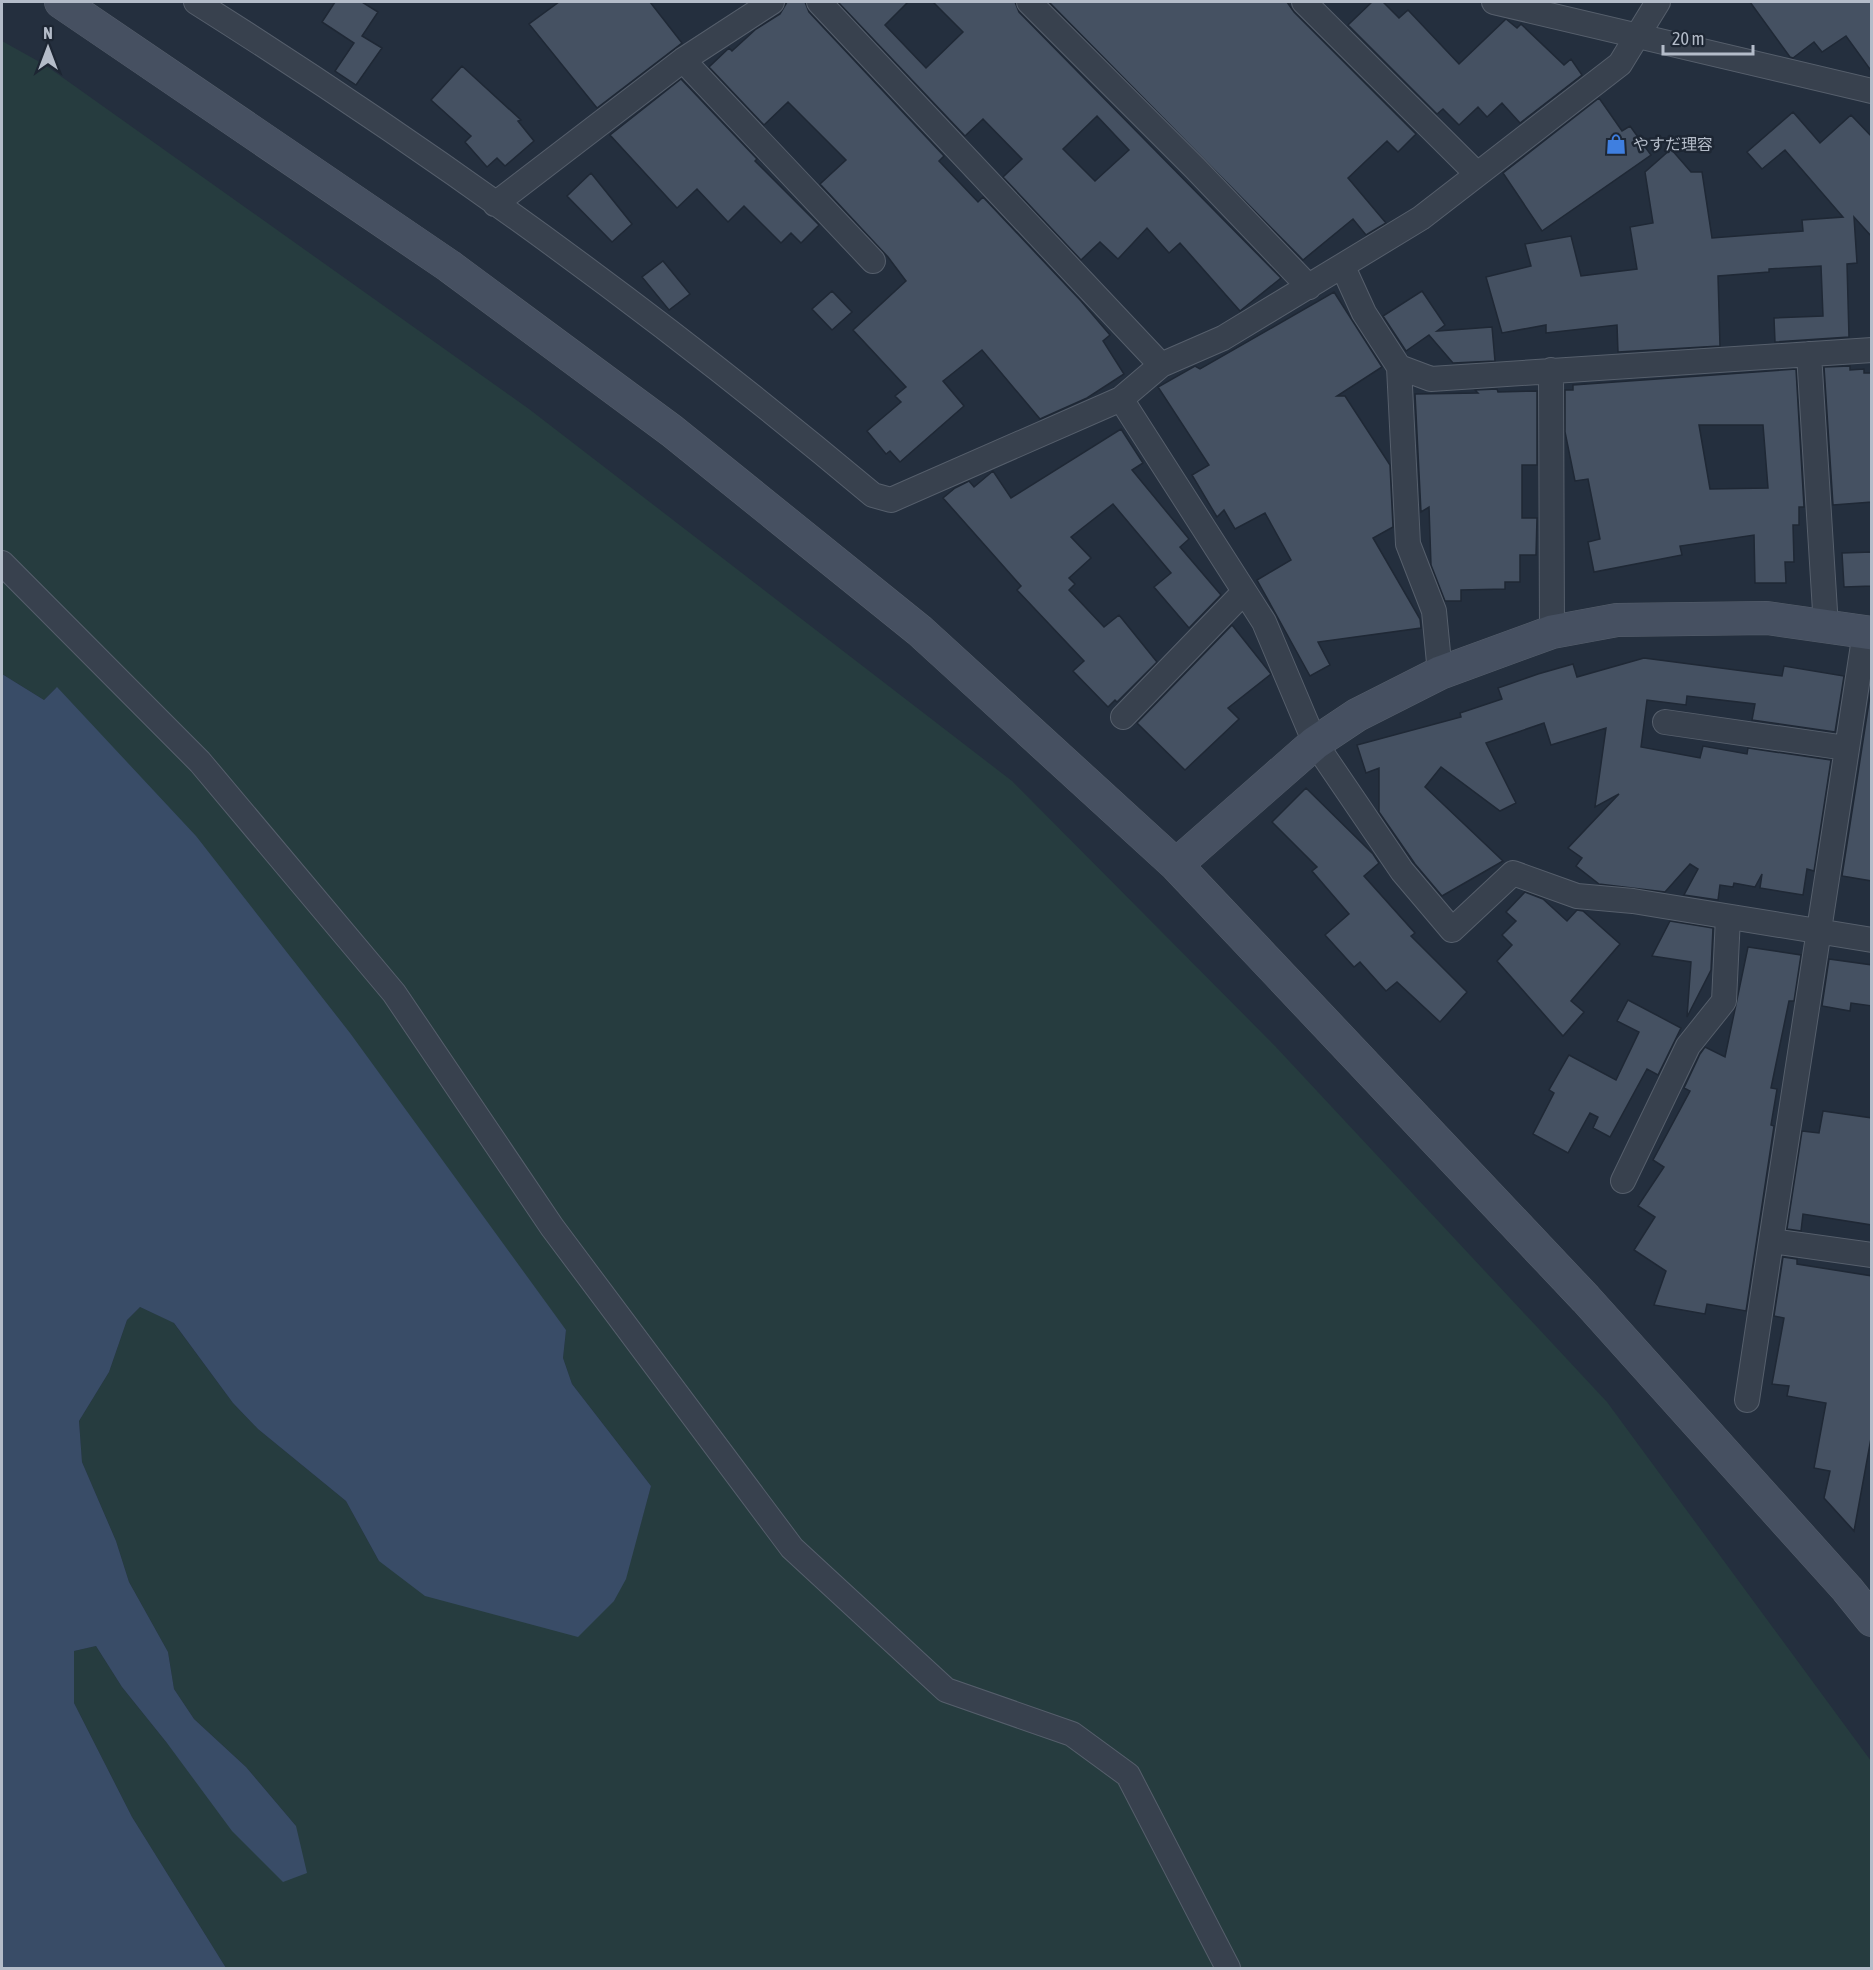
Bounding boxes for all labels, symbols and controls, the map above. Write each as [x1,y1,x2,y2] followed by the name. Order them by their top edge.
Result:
[18,18,78,78] north arrow
[1663,18,1753,56] scale bar
[43,24,53,42] text: N
[1672,28,1704,49] text: 20 m
[1604,132,1628,156] shop icon: やすだ理容
[1633,135,1713,153] place label: やすだ理容

